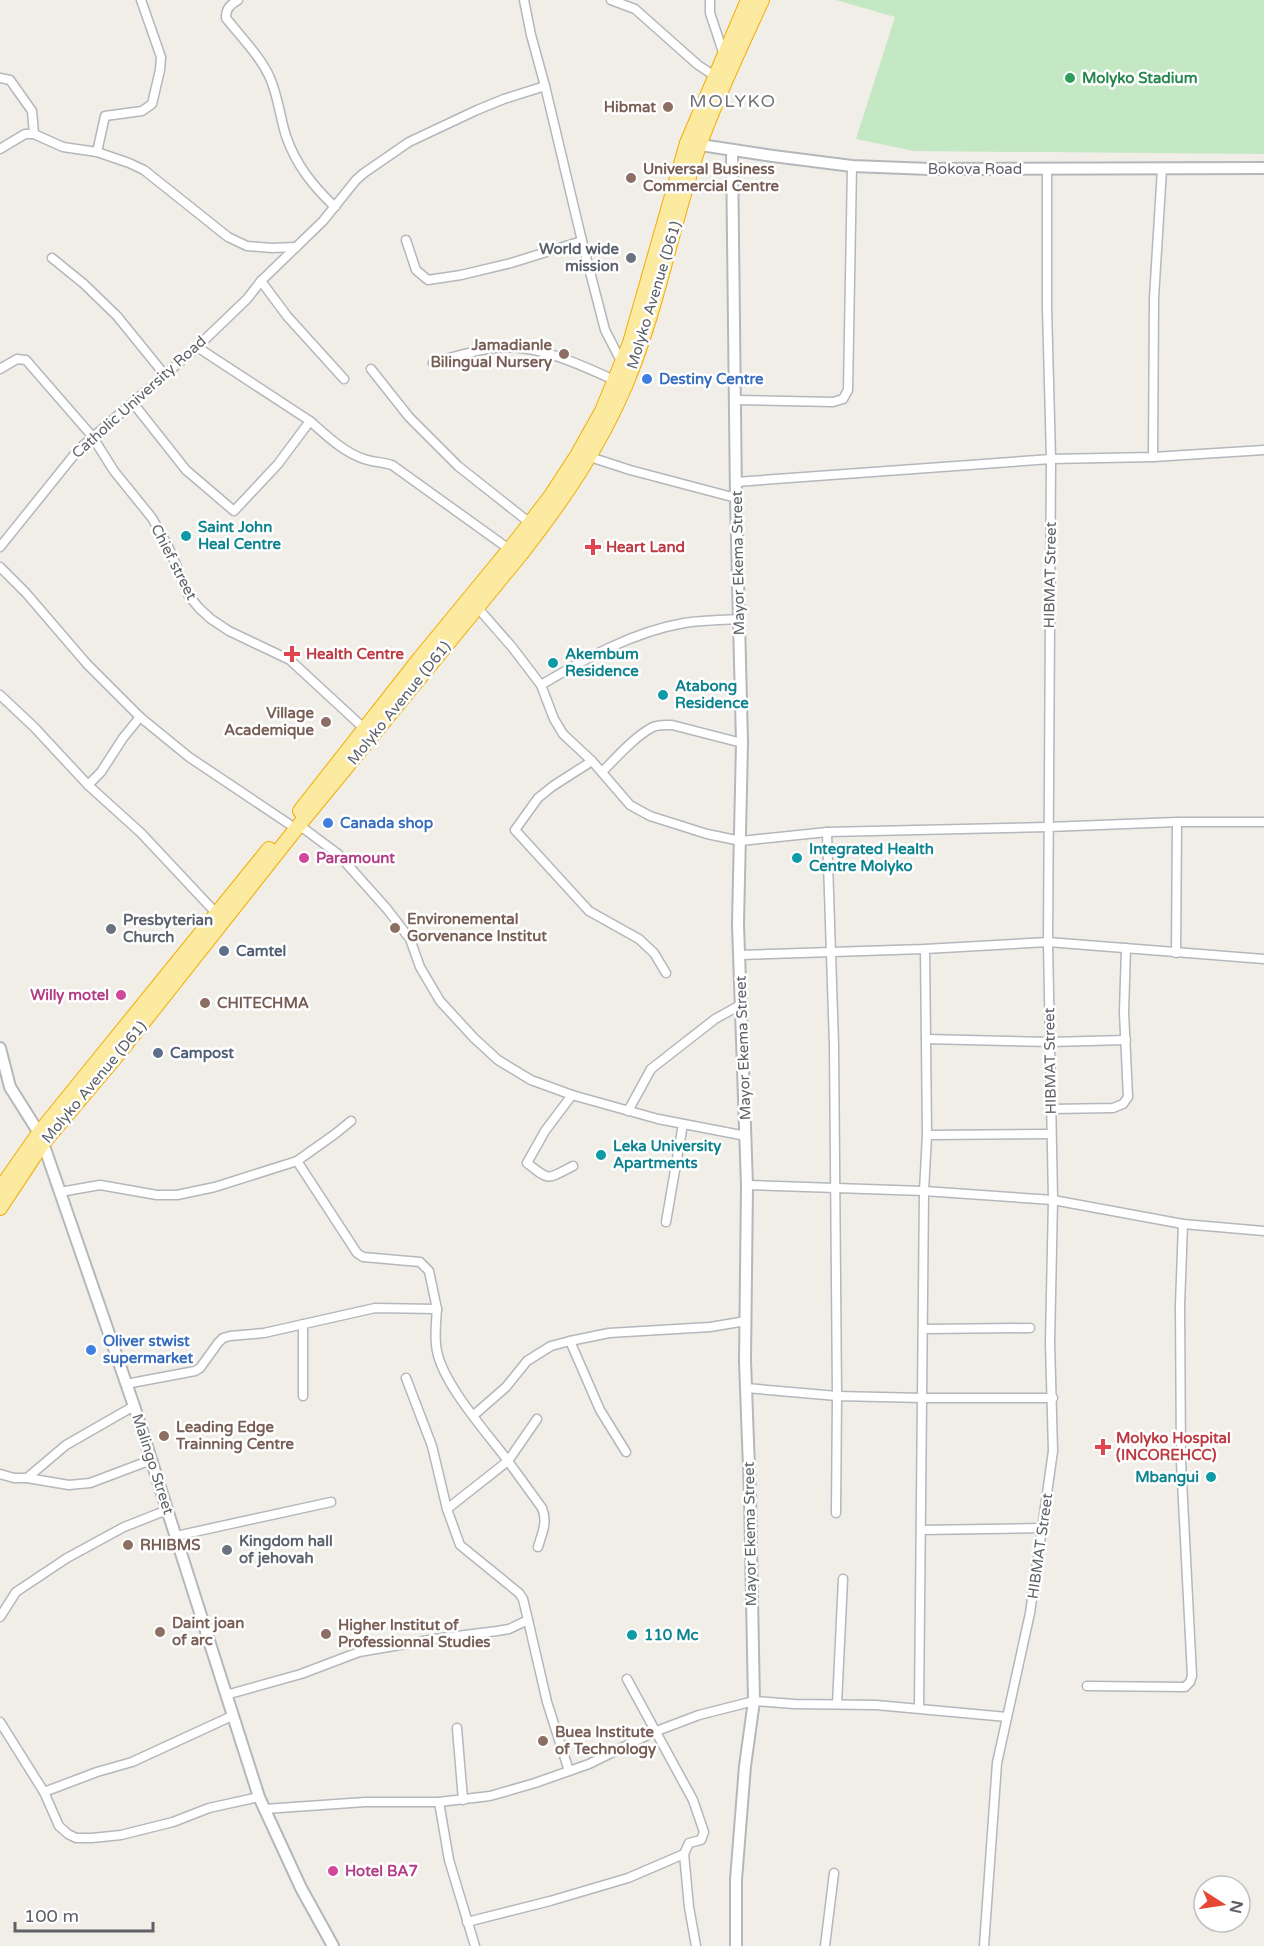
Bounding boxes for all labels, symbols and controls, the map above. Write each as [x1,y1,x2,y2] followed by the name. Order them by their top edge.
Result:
[1082,69,1197,88] place label: Molyko Stadium
[1063,71,1077,85] marker: Molyko Stadium
[689,90,777,112] district label: MOLYKO
[604,98,656,116] place label: Hibmat
[661,100,675,114] marker: Hibmat
[643,160,780,195] place label: Universal Business Commercial Centre
[928,160,1022,178] street label: Bokova Road
[624,171,638,185] marker: Universal Business Commercial Centre
[623,219,685,371] street label: Molyko Avenue (D61)
[539,240,620,275] place label: World wide mission
[624,251,638,265] marker: World wide mission
[68,332,210,462] street label: Catholic University Road
[430,336,552,372] place label: Jamadianle Bilingual Nursery
[557,347,571,361] marker: Jamadianle Bilingual Nursery
[659,370,764,389] place label: Destiny Centre
[640,372,654,386] marker: Destiny Centre
[728,490,748,635] street label: Mayor Ekema Street
[198,518,282,553] place label: Saint John Heal Centre
[147,521,201,603] street label: Chief street
[1040,521,1060,628] street label: HIBMAT Street
[179,529,193,543] marker: Saint John Heal Centre
[584,538,602,556] marker: Heart Land
[606,538,685,556] place label: Heart Land
[344,638,454,768] street label: Molyko Avenue (D61)
[283,645,301,663] marker: Health Centre
[306,645,404,663] place label: Health Centre
[565,645,639,680] place label: Akembum Residence
[546,656,560,670] marker: Akembum Residence
[675,677,749,712] place label: Atabong Residence
[656,688,670,702] marker: Atabong Residence
[224,704,315,740] place label: Village Academique
[319,715,333,729] marker: Village Academique
[340,814,434,833] place label: Canada shop
[321,816,335,830] marker: Canada shop
[809,840,934,876] place label: Integrated Health Centre Molyko
[316,849,395,867] place label: Paramount
[297,851,311,865] marker: Paramount
[790,851,804,865] marker: Integrated Health Centre Molyko
[407,910,547,945] place label: Environemental Gorvenance Institut
[123,911,213,946] place label: Presbyterian Church
[388,921,402,935] marker: Environemental Gorvenance Institut
[104,922,118,936] marker: Presbyterian Church
[236,942,286,960] place label: Camtel
[217,944,231,958] marker: Camtel
[731,975,755,1121] street label: Mayor Ekema Street
[30,986,109,1005] place label: Willy motel
[114,988,128,1002] marker: Willy motel
[217,994,309,1012] place label: CHITECHMA
[198,996,212,1010] marker: CHITECHMA
[1040,1007,1060,1114] street label: HIBMAT Street
[38,1017,150,1147] street label: Molyko Avenue (D61)
[170,1044,234,1063] place label: Campost
[151,1046,165,1060] marker: Campost
[613,1137,721,1173] place label: Leka University Apartments
[594,1148,608,1162] marker: Leka University Apartments
[103,1332,194,1368] place label: Oliver stwist supermarket
[84,1343,98,1357] marker: Oliver stwist supermarket
[128,1411,178,1517] street label: Malingo Street
[175,1418,295,1454] place label: Leading Edge Trainning Centre
[157,1429,171,1443] marker: Leading Edge Trainning Centre
[1116,1429,1231,1464] place label: Molyko Hospital (INCOREHCC)
[1094,1438,1112,1456] marker: Molyko Hospital (INCOREHCC)
[740,1461,760,1606] street label: Mayor Ekema Street
[1135,1468,1199,1487] place label: Mbangui
[1204,1470,1218,1484] marker: Mbangui
[1024,1492,1056,1600] street label: HIBMAT Street
[239,1532,333,1568] place label: Kingdom hall of jehovah
[140,1536,200,1554] place label: RHIBMS
[121,1538,135,1552] marker: RHIBMS
[220,1543,234,1557] marker: Kingdom hall of jehovah
[172,1614,244,1649] place label: Daint joan of arc
[338,1616,491,1651] place label: Higher Institut of Professionnal Studies
[153,1625,167,1639] marker: Daint joan of arc
[644,1626,698,1644] place label: 110 Mc
[319,1627,333,1641] marker: Higher Institut of Professionnal Studies
[625,1628,639,1642] marker: 110 Mc
[555,1723,656,1759] place label: Buea Institute of Technology
[536,1734,550,1748] marker: Buea Institute of Technology
[345,1862,418,1880] place label: Hotel BA7
[326,1864,340,1878] marker: Hotel BA7
[1192,1874,1252,1934] north arrow
[15,1895,153,1933] scale bar
[1225,1899,1247,1915] text: N
[24,1905,79,1927] text: 100 m

